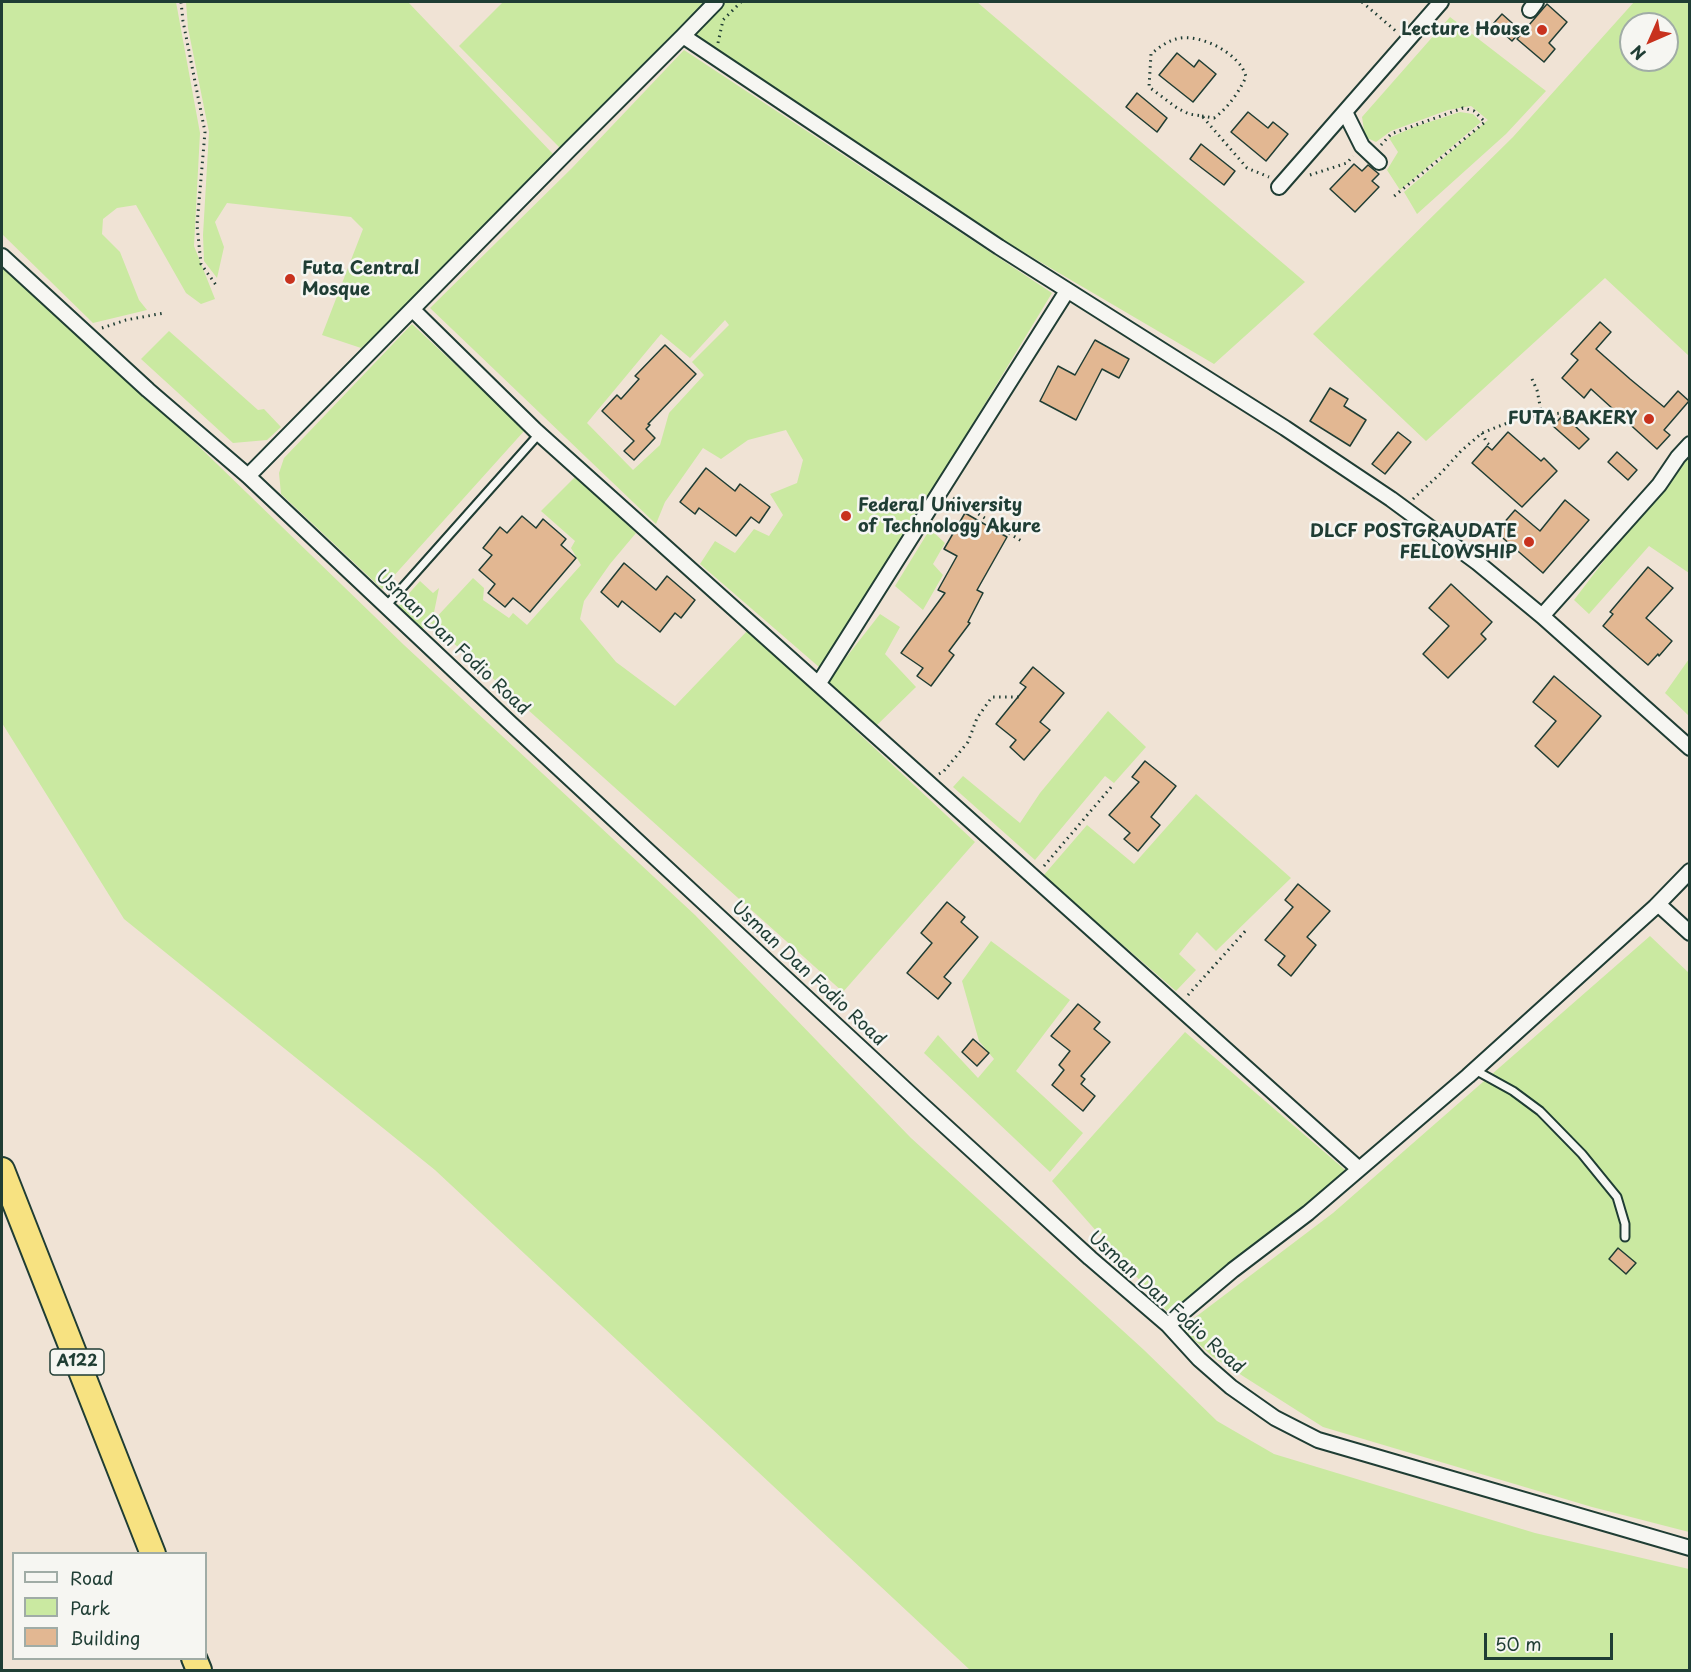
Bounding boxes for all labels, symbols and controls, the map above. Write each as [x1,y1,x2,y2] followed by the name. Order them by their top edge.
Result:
[1619,12,1679,72] north arrow
[1401,19,1530,41] place label: Lecture House
[1535,23,1549,37] marker: Lecture House
[1625,40,1651,66] text: N
[302,258,419,300] place label: Futa Central Mosque
[283,272,297,286] marker: Futa Central Mosque
[1508,408,1637,430] place label: FUTA BAKERY
[1642,412,1656,426] marker: FUTA BAKERY
[858,495,1041,538] place label: Federal University of Technology Akure
[839,509,853,523] marker: Federal University of Technology Akure
[1310,521,1517,564] place label: DLCF POSTGRAUDATE FELLOWSHIP
[1522,535,1536,549] marker: DLCF POSTGRAUDATE FELLOWSHIP
[370,566,534,720] street label: Usman Dan Fodio Road
[726,897,890,1051] street label: Usman Dan Fodio Road
[1083,1227,1249,1379] street label: Usman Dan Fodio Road
[50,1349,104,1375] road number: A122
[12,1552,207,1660] legend
[70,1564,114,1591] text: Road
[70,1594,110,1621] text: Park
[1487,1621,1616,1659] scale bar
[70,1624,140,1651] text: Building
[1495,1630,1542,1657] text: 50 m

